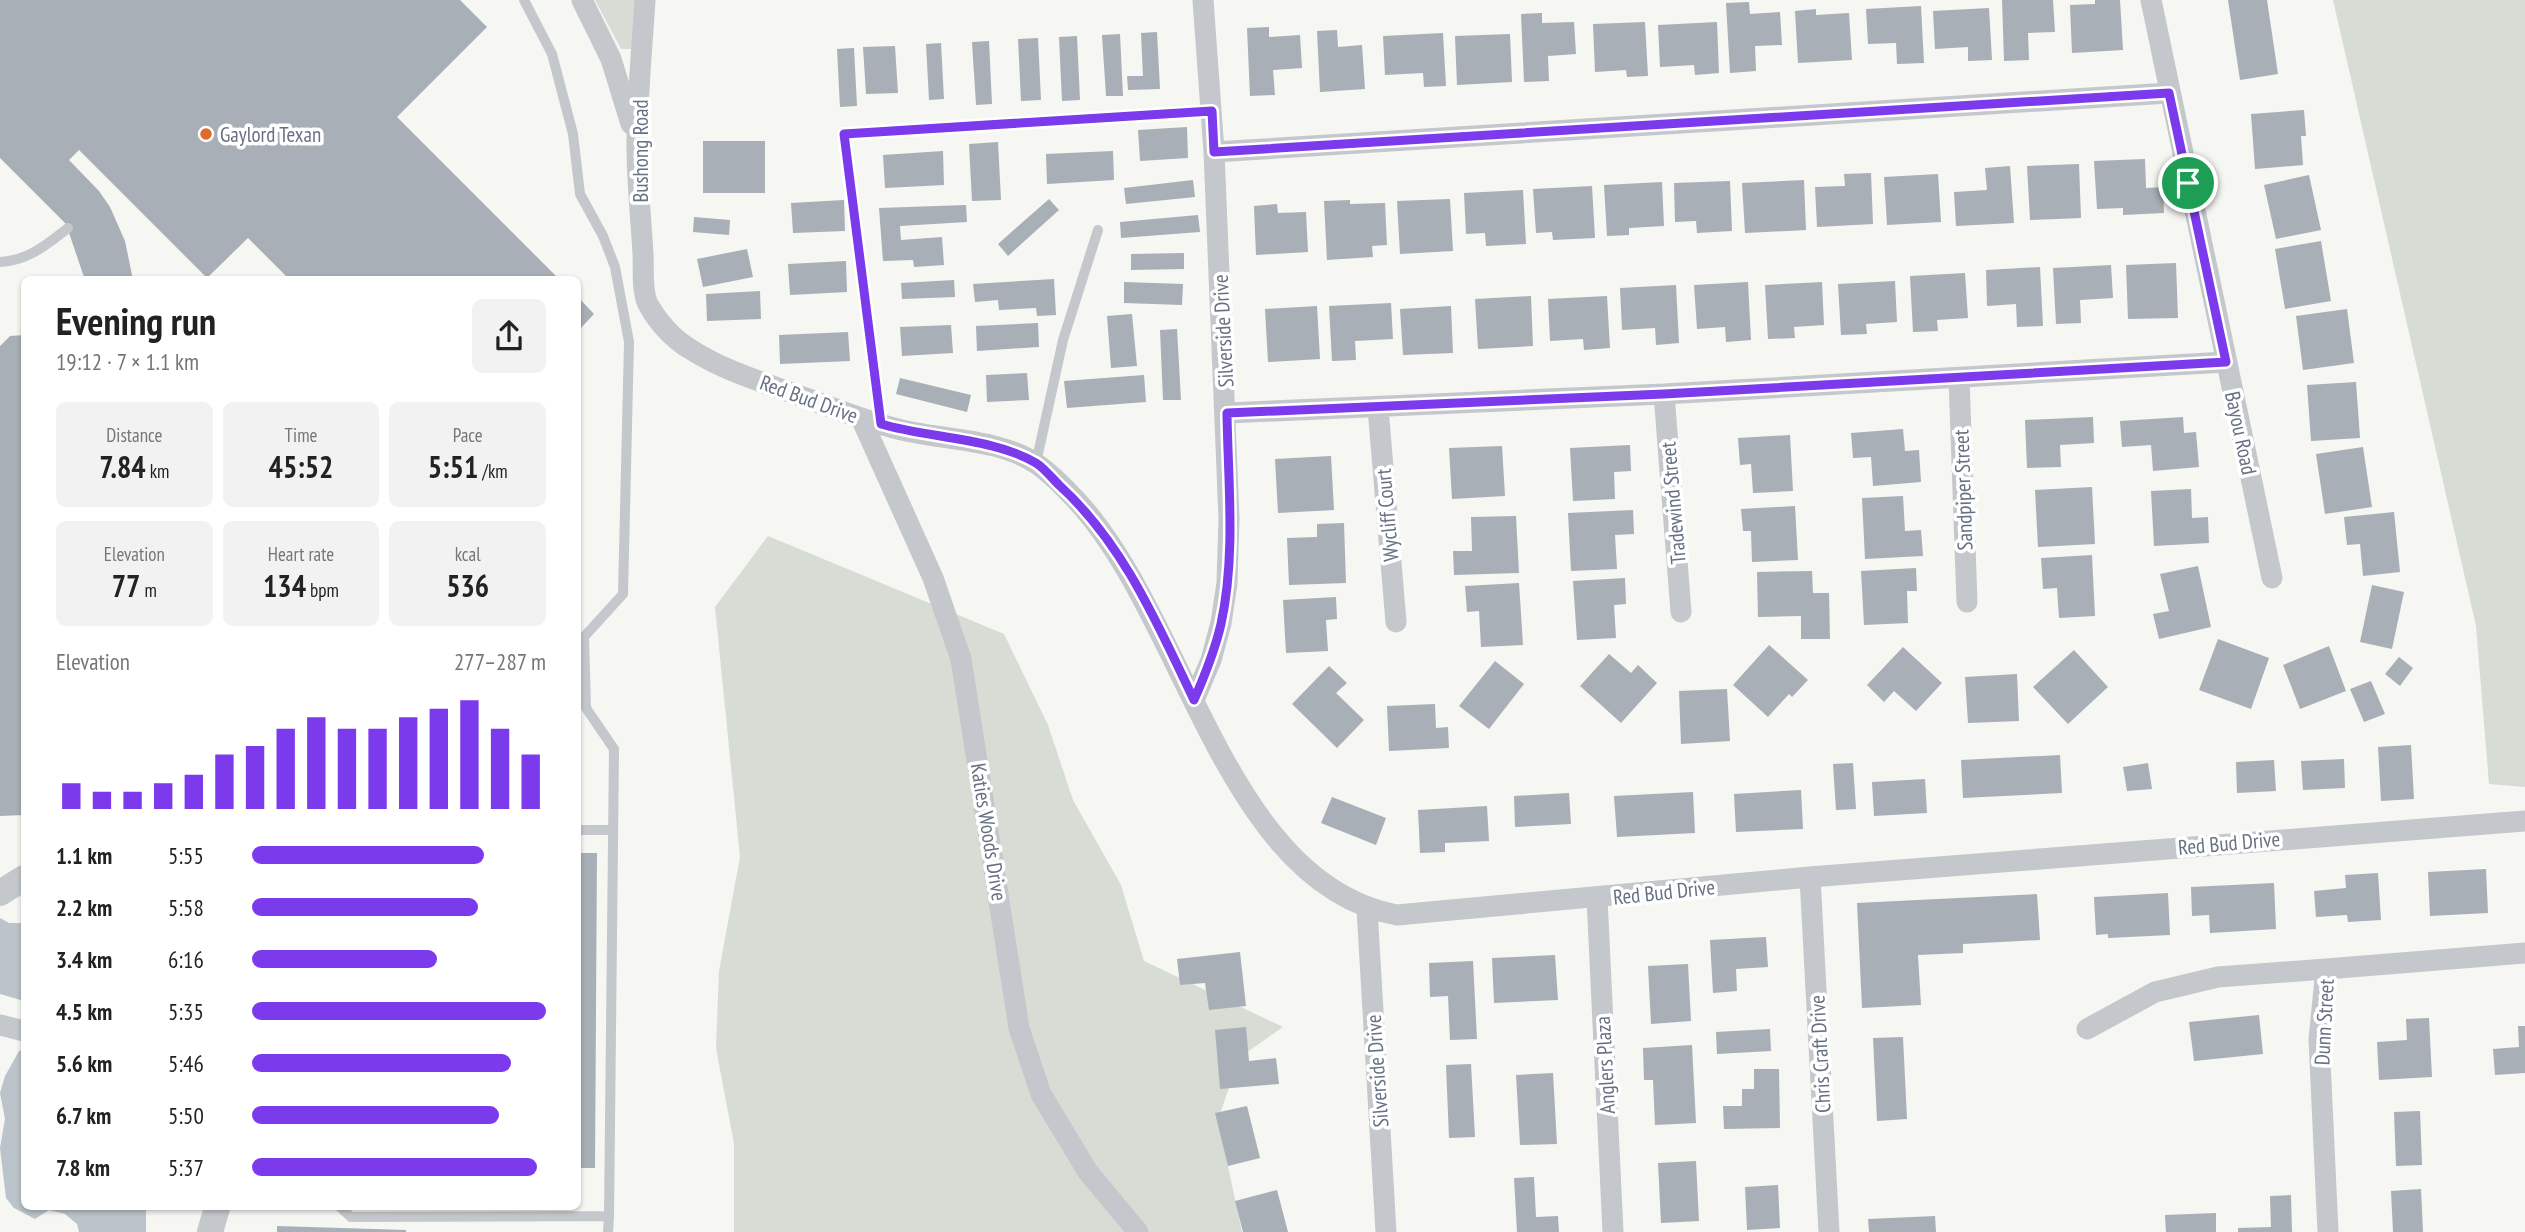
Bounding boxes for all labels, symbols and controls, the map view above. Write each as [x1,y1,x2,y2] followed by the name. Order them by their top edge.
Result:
[627,100,654,202] street label: Bushong Road
[220,121,321,148] place label: Gaylord Texan
[198,126,214,142] marker: Gaylord Texan
[2158,153,2218,213] pin
[2169,164,2207,202] icon: arrive
[1207,274,1239,388] street label: Silverside Drive
[56,296,216,345] text: Evening run
[472,299,546,373] button: share
[56,347,199,376] text: 19:12 · 7 × 1.1 km
[756,369,862,429] street label: Red Bud Drive
[2219,389,2263,477] street label: Bayou Road
[106,423,162,447] text: Distance
[285,423,317,447] text: Time
[453,423,483,447] text: Pace
[1947,429,1979,551] street label: Sandpiper Street
[1654,441,1692,565] street label: Tradewind Street
[99,447,146,486] text: 7.84
[269,447,333,486] text: 45:52
[428,447,478,486] text: 5:51
[146,459,169,483] text: km
[478,459,508,483] text: /km
[1369,467,1405,563] street label: Wycliff Court
[104,542,165,566] text: Elevation
[268,542,334,566] text: Heart rate
[455,542,481,566] text: kcal
[112,566,140,605] text: 77
[263,566,306,605] text: 134
[446,566,489,605] text: 536
[140,578,157,602] text: m
[306,578,339,602] text: bpm
[56,647,130,676] text: Elevation
[454,647,546,676] text: 277–287 m
[965,761,1013,903] street label: Katies Woods Drive
[2177,825,2281,861] street label: Red Bud Drive
[56,841,112,870] text: 1.1 km
[168,841,204,870] text: 5:55
[1612,873,1716,911] street label: Red Bud Drive
[56,893,112,922] text: 2.2 km
[168,893,204,922] text: 5:58
[56,945,112,974] text: 3.4 km
[168,945,204,974] text: 6:16
[2308,978,2340,1066] street label: Dunn Street
[1803,994,1837,1114] street label: Chris Craft Drive
[56,997,112,1026] text: 4.5 km
[168,997,204,1026] text: 5:35
[1360,1014,1394,1128] street label: Silverside Drive
[1589,1015,1621,1115] street label: Anglers Plaza
[56,1049,112,1078] text: 5.6 km
[168,1049,204,1078] text: 5:46
[56,1101,111,1130] text: 6.7 km
[168,1101,204,1130] text: 5:50
[56,1153,110,1182] text: 7.8 km
[168,1153,204,1182] text: 5:37

